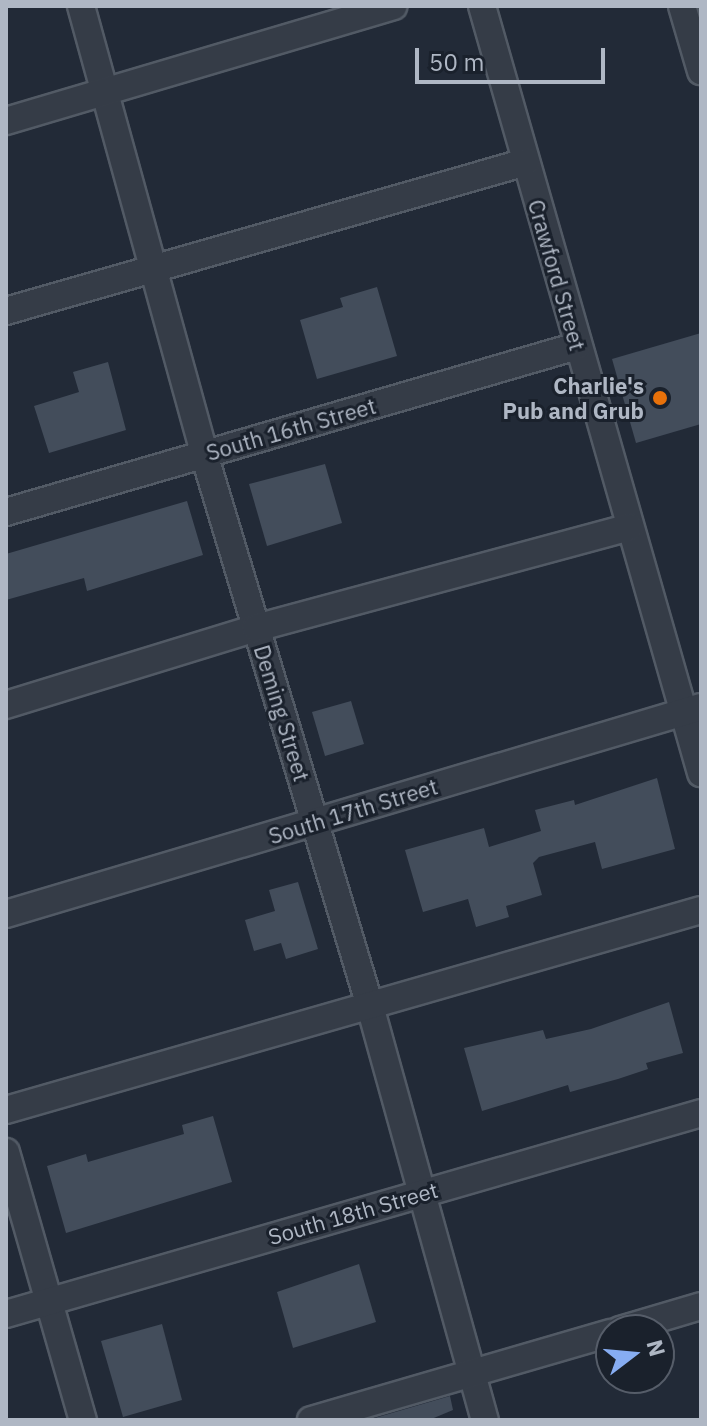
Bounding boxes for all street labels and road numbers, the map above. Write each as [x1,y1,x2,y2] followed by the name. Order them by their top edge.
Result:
[523,196,591,354] street label: Crawford Street
[203,392,379,466] street label: South 16th Street
[249,642,315,784] street label: Deming Street
[265,773,441,849] street label: South 17th Street
[265,1176,441,1250] street label: South 18th Street

